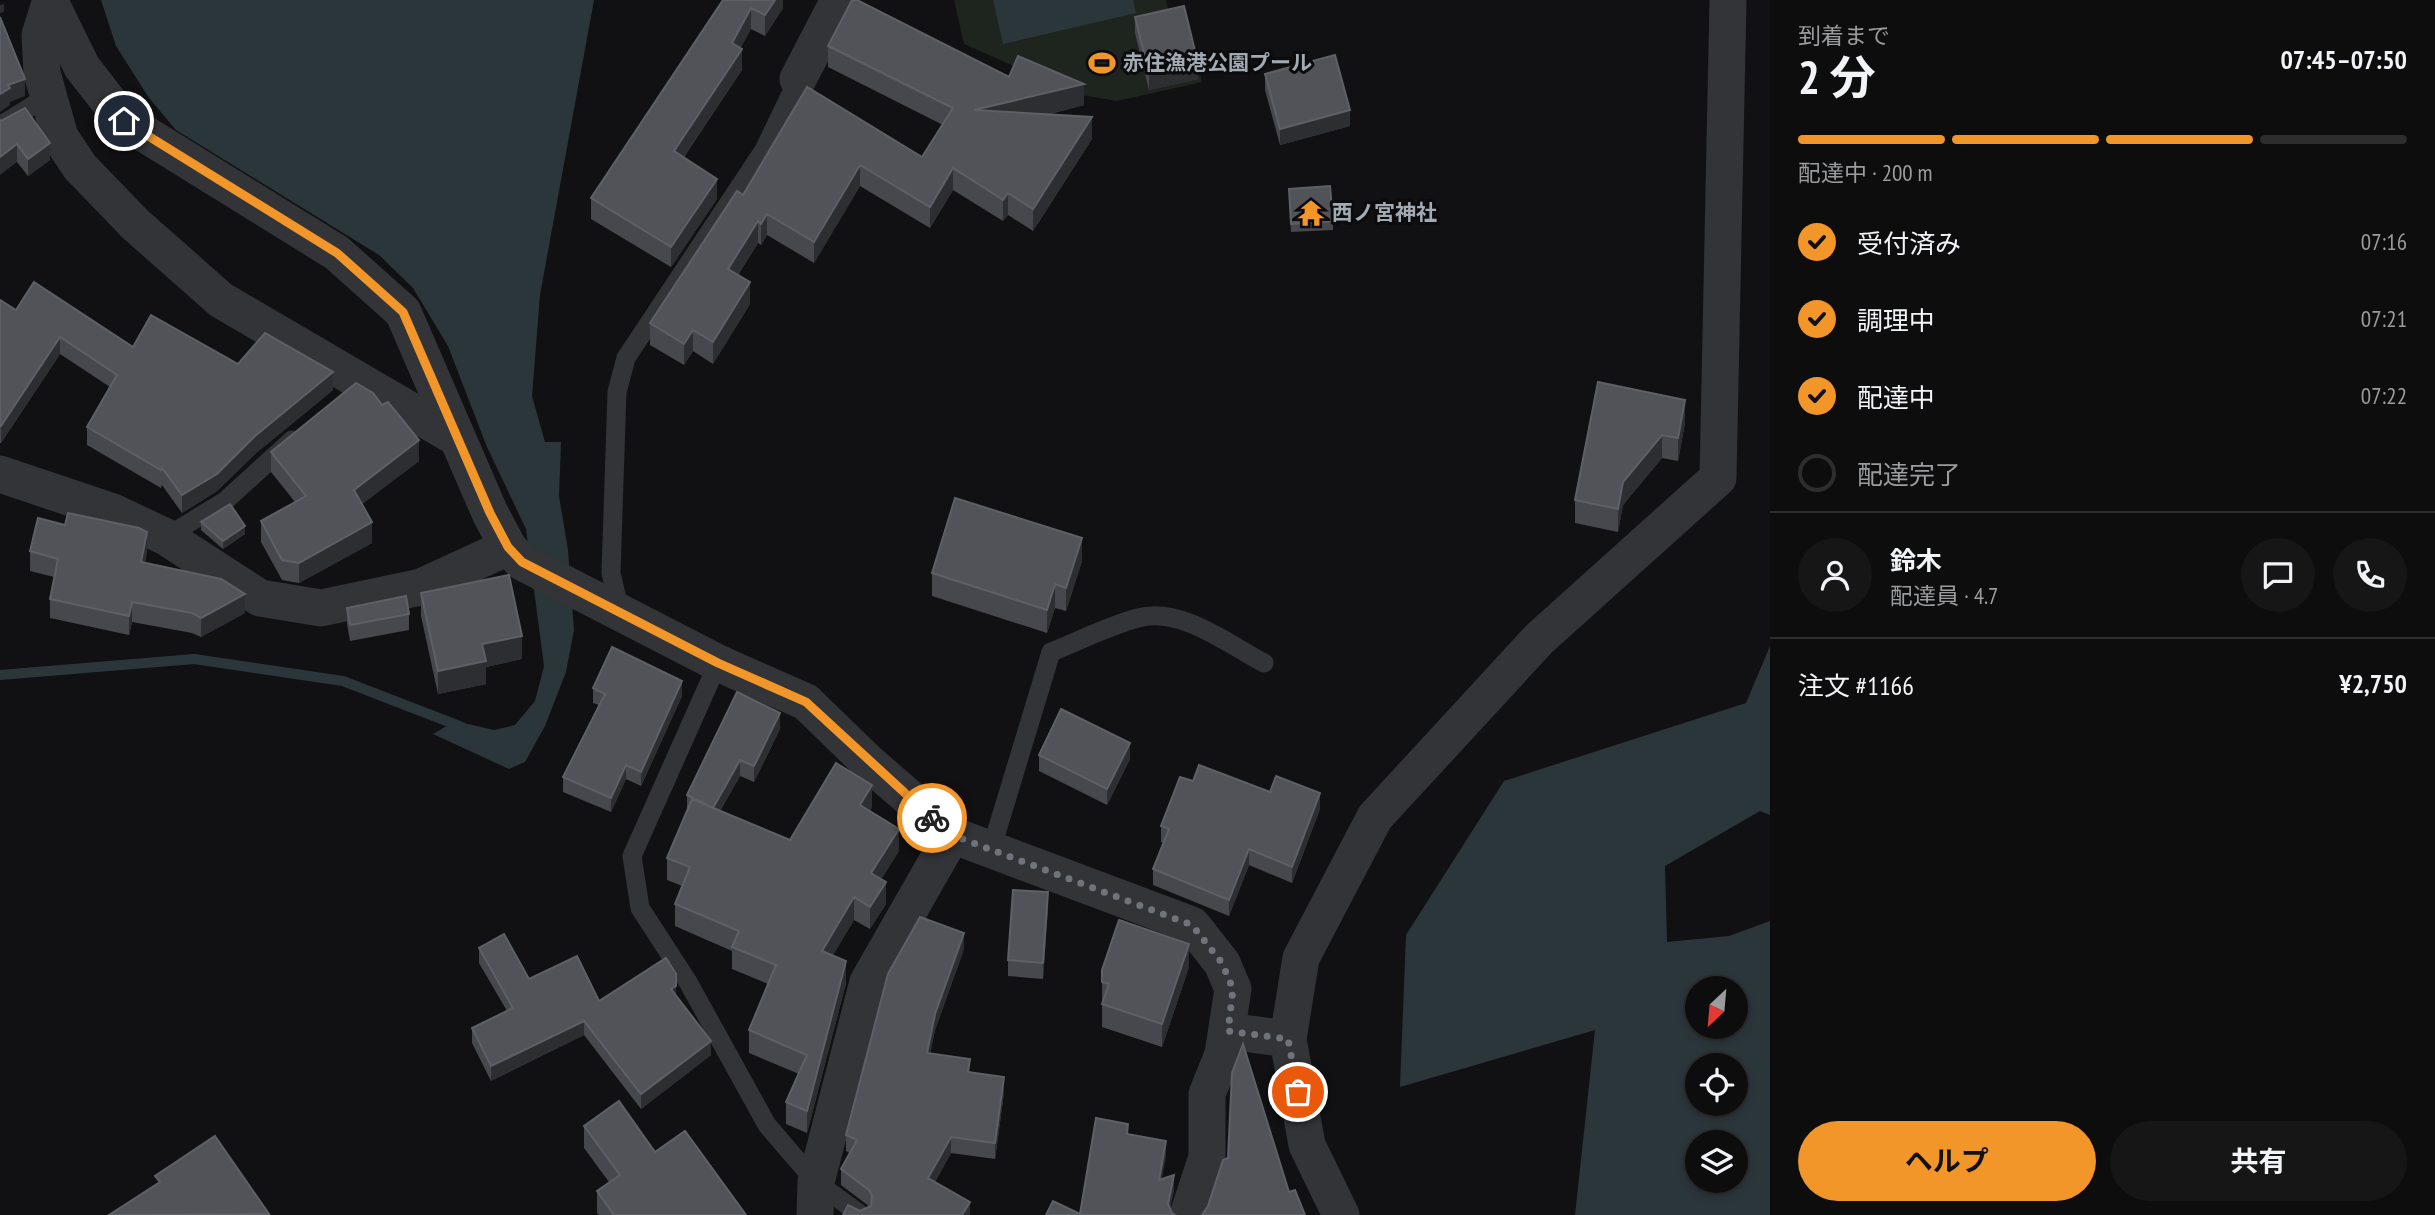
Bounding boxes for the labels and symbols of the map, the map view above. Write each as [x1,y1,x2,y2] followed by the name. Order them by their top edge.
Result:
[1087,48,1117,78] sports icon: 赤住漁港公園プール
[1123,49,1312,76] place label: 赤住漁港公園プール
[94,91,154,151] pin
[1296,198,1326,228] temple icon: 西ノ宮神社
[1332,199,1437,226] place label: 西ノ宮神社
[897,783,967,853] courier
[1685,976,1748,1040] north arrow
[1268,1062,1328,1122] pin

